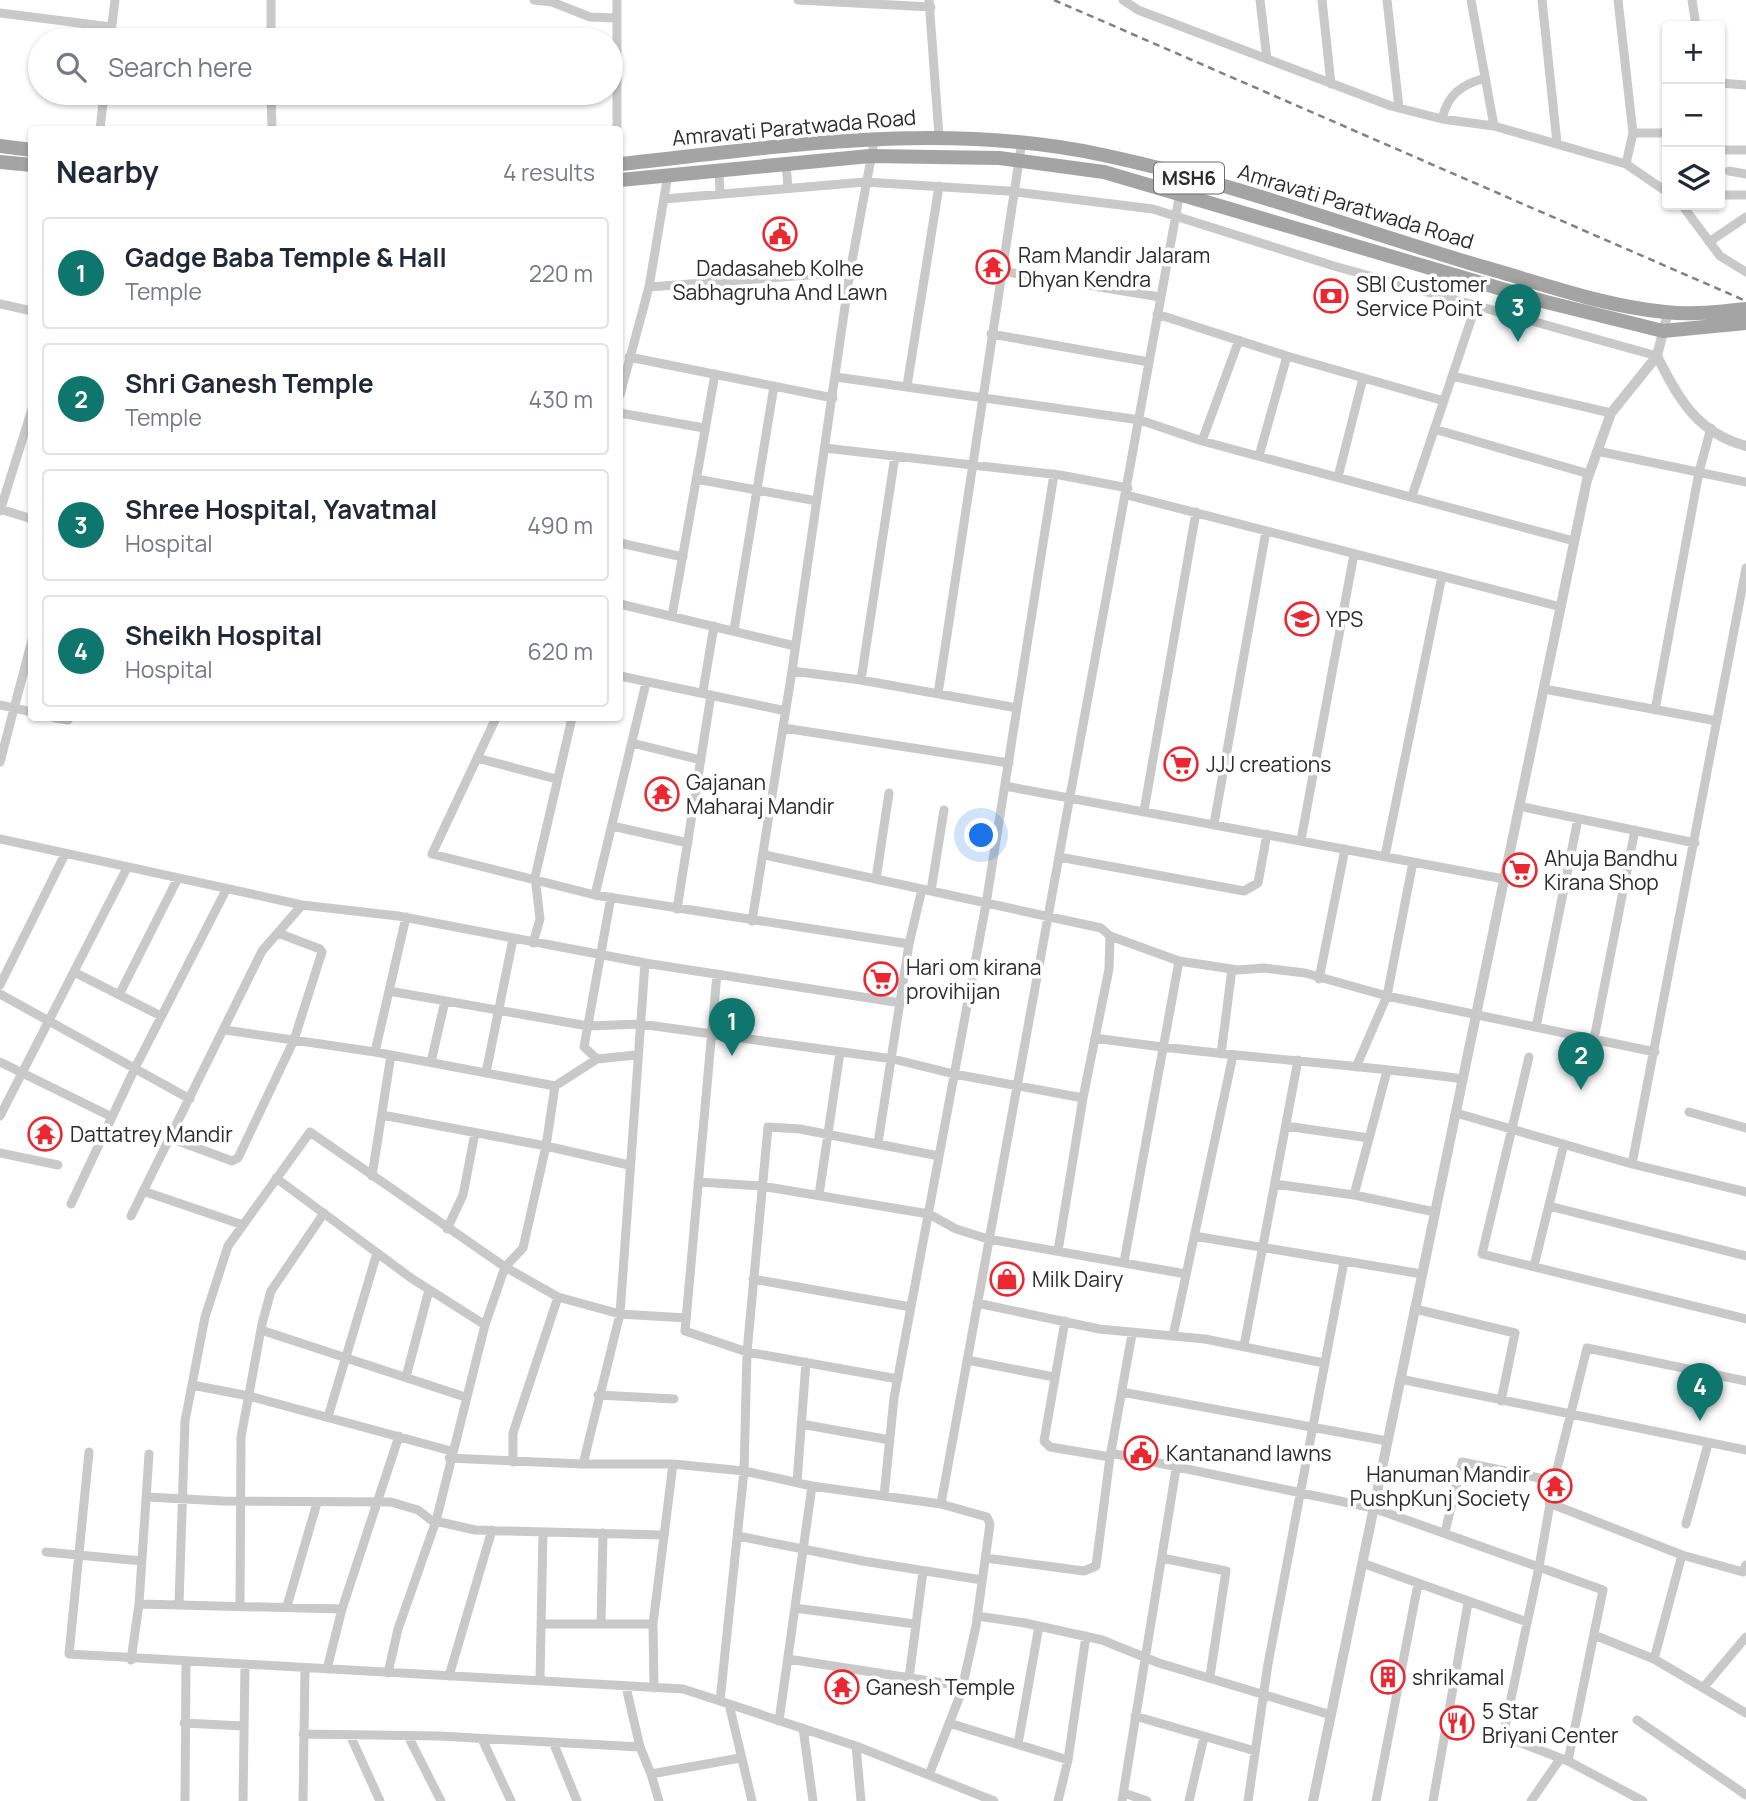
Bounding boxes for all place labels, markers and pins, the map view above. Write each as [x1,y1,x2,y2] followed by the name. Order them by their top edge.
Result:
[761,215,799,253] public building icon: Dadasaheb Kolhe Sabhagruha And Lawn
[1018,241,1210,293] place label: Ram Mandir Jalaram Dhyan Kendra
[974,248,1012,286] temple icon: Ram Mandir Jalaram Dhyan Kendra
[673,254,887,306] place label: Dadasaheb Kolhe Sabhagruha And Lawn
[1356,270,1488,322] place label: SBI Customer Service Point
[1312,277,1350,315] bank icon: SBI Customer Service Point
[1495,284,1541,342] pin: 3
[1283,600,1321,638] school or university icon: YPS
[1326,605,1363,633] place label: YPS
[1162,745,1200,783] supermarket icon: JJJ creations
[1206,750,1331,778] place label: JJJ creations
[686,768,835,820] place label: Gajanan Maharaj Mandir
[643,775,681,813] temple icon: Gajanan Maharaj Mandir
[1544,844,1678,896] place label: Ahuja Bandhu Kirana Shop
[1501,851,1539,889] supermarket icon: Ahuja Bandhu Kirana Shop
[906,953,1041,1005] place label: Hari om kirana provihijan
[862,960,900,998] supermarket icon: Hari om kirana provihijan
[709,998,755,1056] pin: 1
[1558,1032,1604,1090] pin: 2
[26,1115,64,1153] temple icon: Dattatrey Mandir
[70,1120,233,1148] place label: Dattatrey Mandir
[988,1260,1026,1298] shop icon: Milk Dairy
[1032,1265,1123,1293] place label: Milk Dairy
[1677,1363,1723,1421] pin: 4
[1122,1434,1160,1472] public building icon: Kantanand lawns
[1166,1439,1332,1467] place label: Kantanand lawns
[1350,1460,1530,1512] place label: Hanuman Mandir PushpKunj Society
[1536,1467,1574,1505] temple icon: Hanuman Mandir PushpKunj Society
[1369,1658,1407,1696] building icon: shrikamal
[1412,1663,1504,1691] place label: shrikamal
[823,1668,861,1706] temple icon: Ganesh Temple
[866,1673,1015,1701] place label: Ganesh Temple
[1482,1697,1619,1749] place label: 5 Star Briyani Center
[1438,1704,1476,1742] restaurant icon: 5 Star Briyani Center

